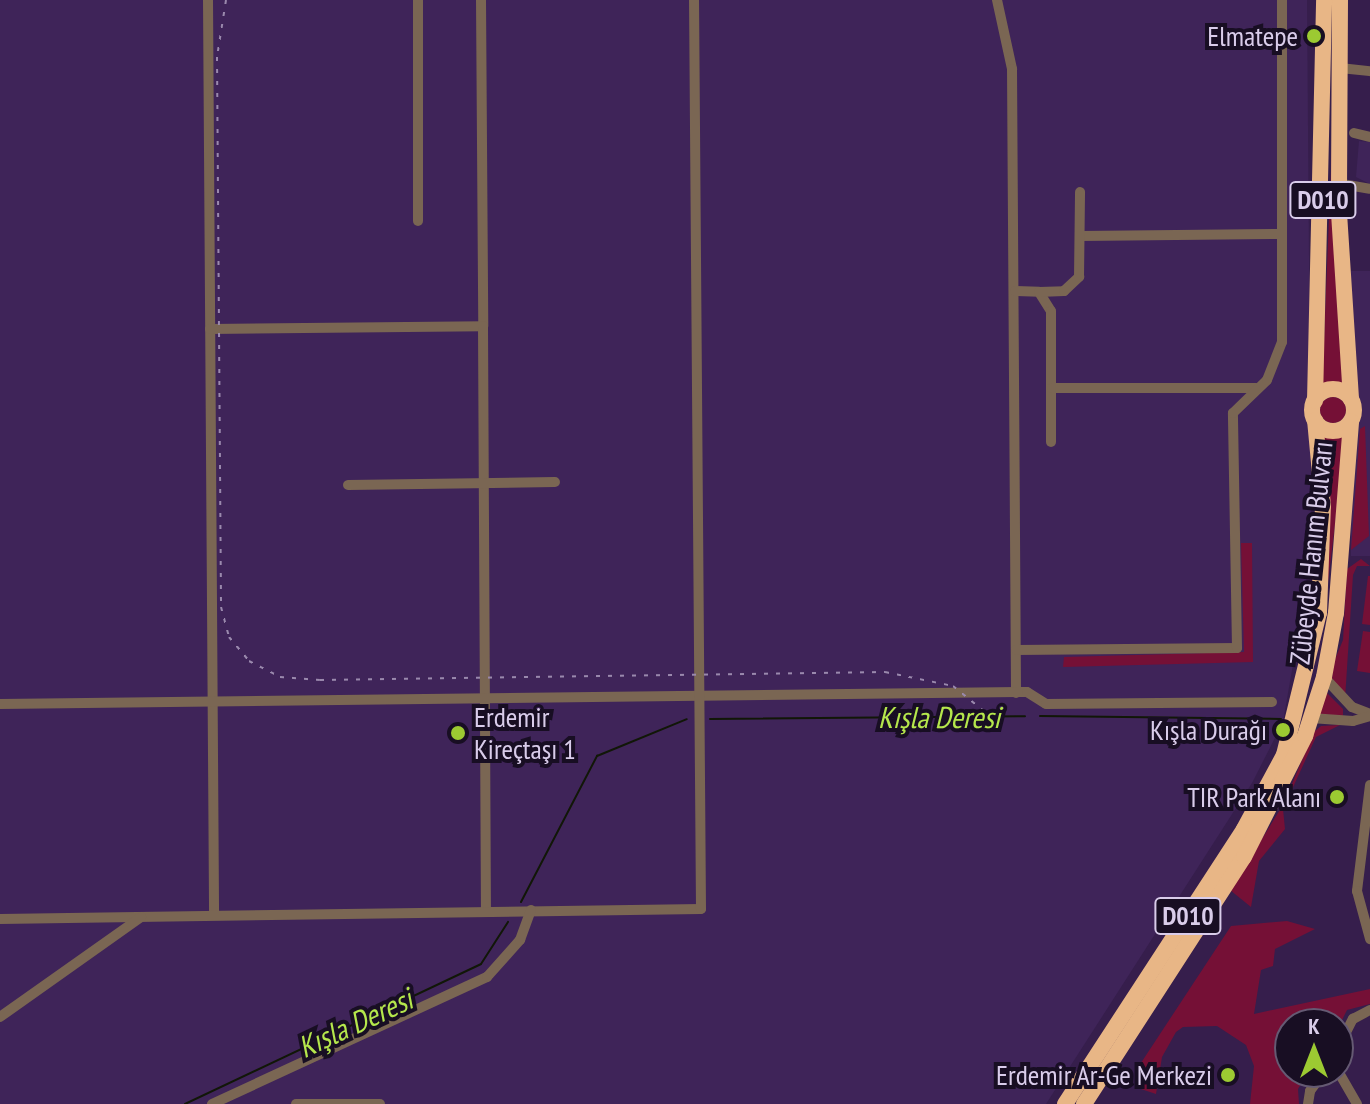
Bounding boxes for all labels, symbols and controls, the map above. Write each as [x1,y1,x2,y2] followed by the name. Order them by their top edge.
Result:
[1207,19,1298,53] place label: Elmatepe
[1305,27,1323,45] marker: Elmatepe
[1289,178,1357,222] road number: D010
[1283,440,1339,666] street label: Zübeyde Hanım Bulvarı
[878,699,1000,735] water label: Kışla Deresi
[474,700,576,766] place label: Erdemir Kireçtaşı 1
[1150,713,1267,747] place label: Kışla Durağı
[1274,721,1292,739] marker: Kışla Durağı
[449,724,467,742] marker: Erdemir Kireçtaşı 1
[1186,780,1321,814] place label: TIR Park Alanı
[1328,788,1346,806] marker: TIR Park Alanı
[1154,894,1222,938] road number: D010
[292,981,418,1065] water label: Kışla Deresi
[1274,1008,1354,1088] north arrow
[1308,1012,1320,1040] text: K
[995,1058,1212,1092] place label: Erdemir Ar-Ge Merkezi
[1219,1066,1237,1084] marker: Erdemir Ar-Ge Merkezi

